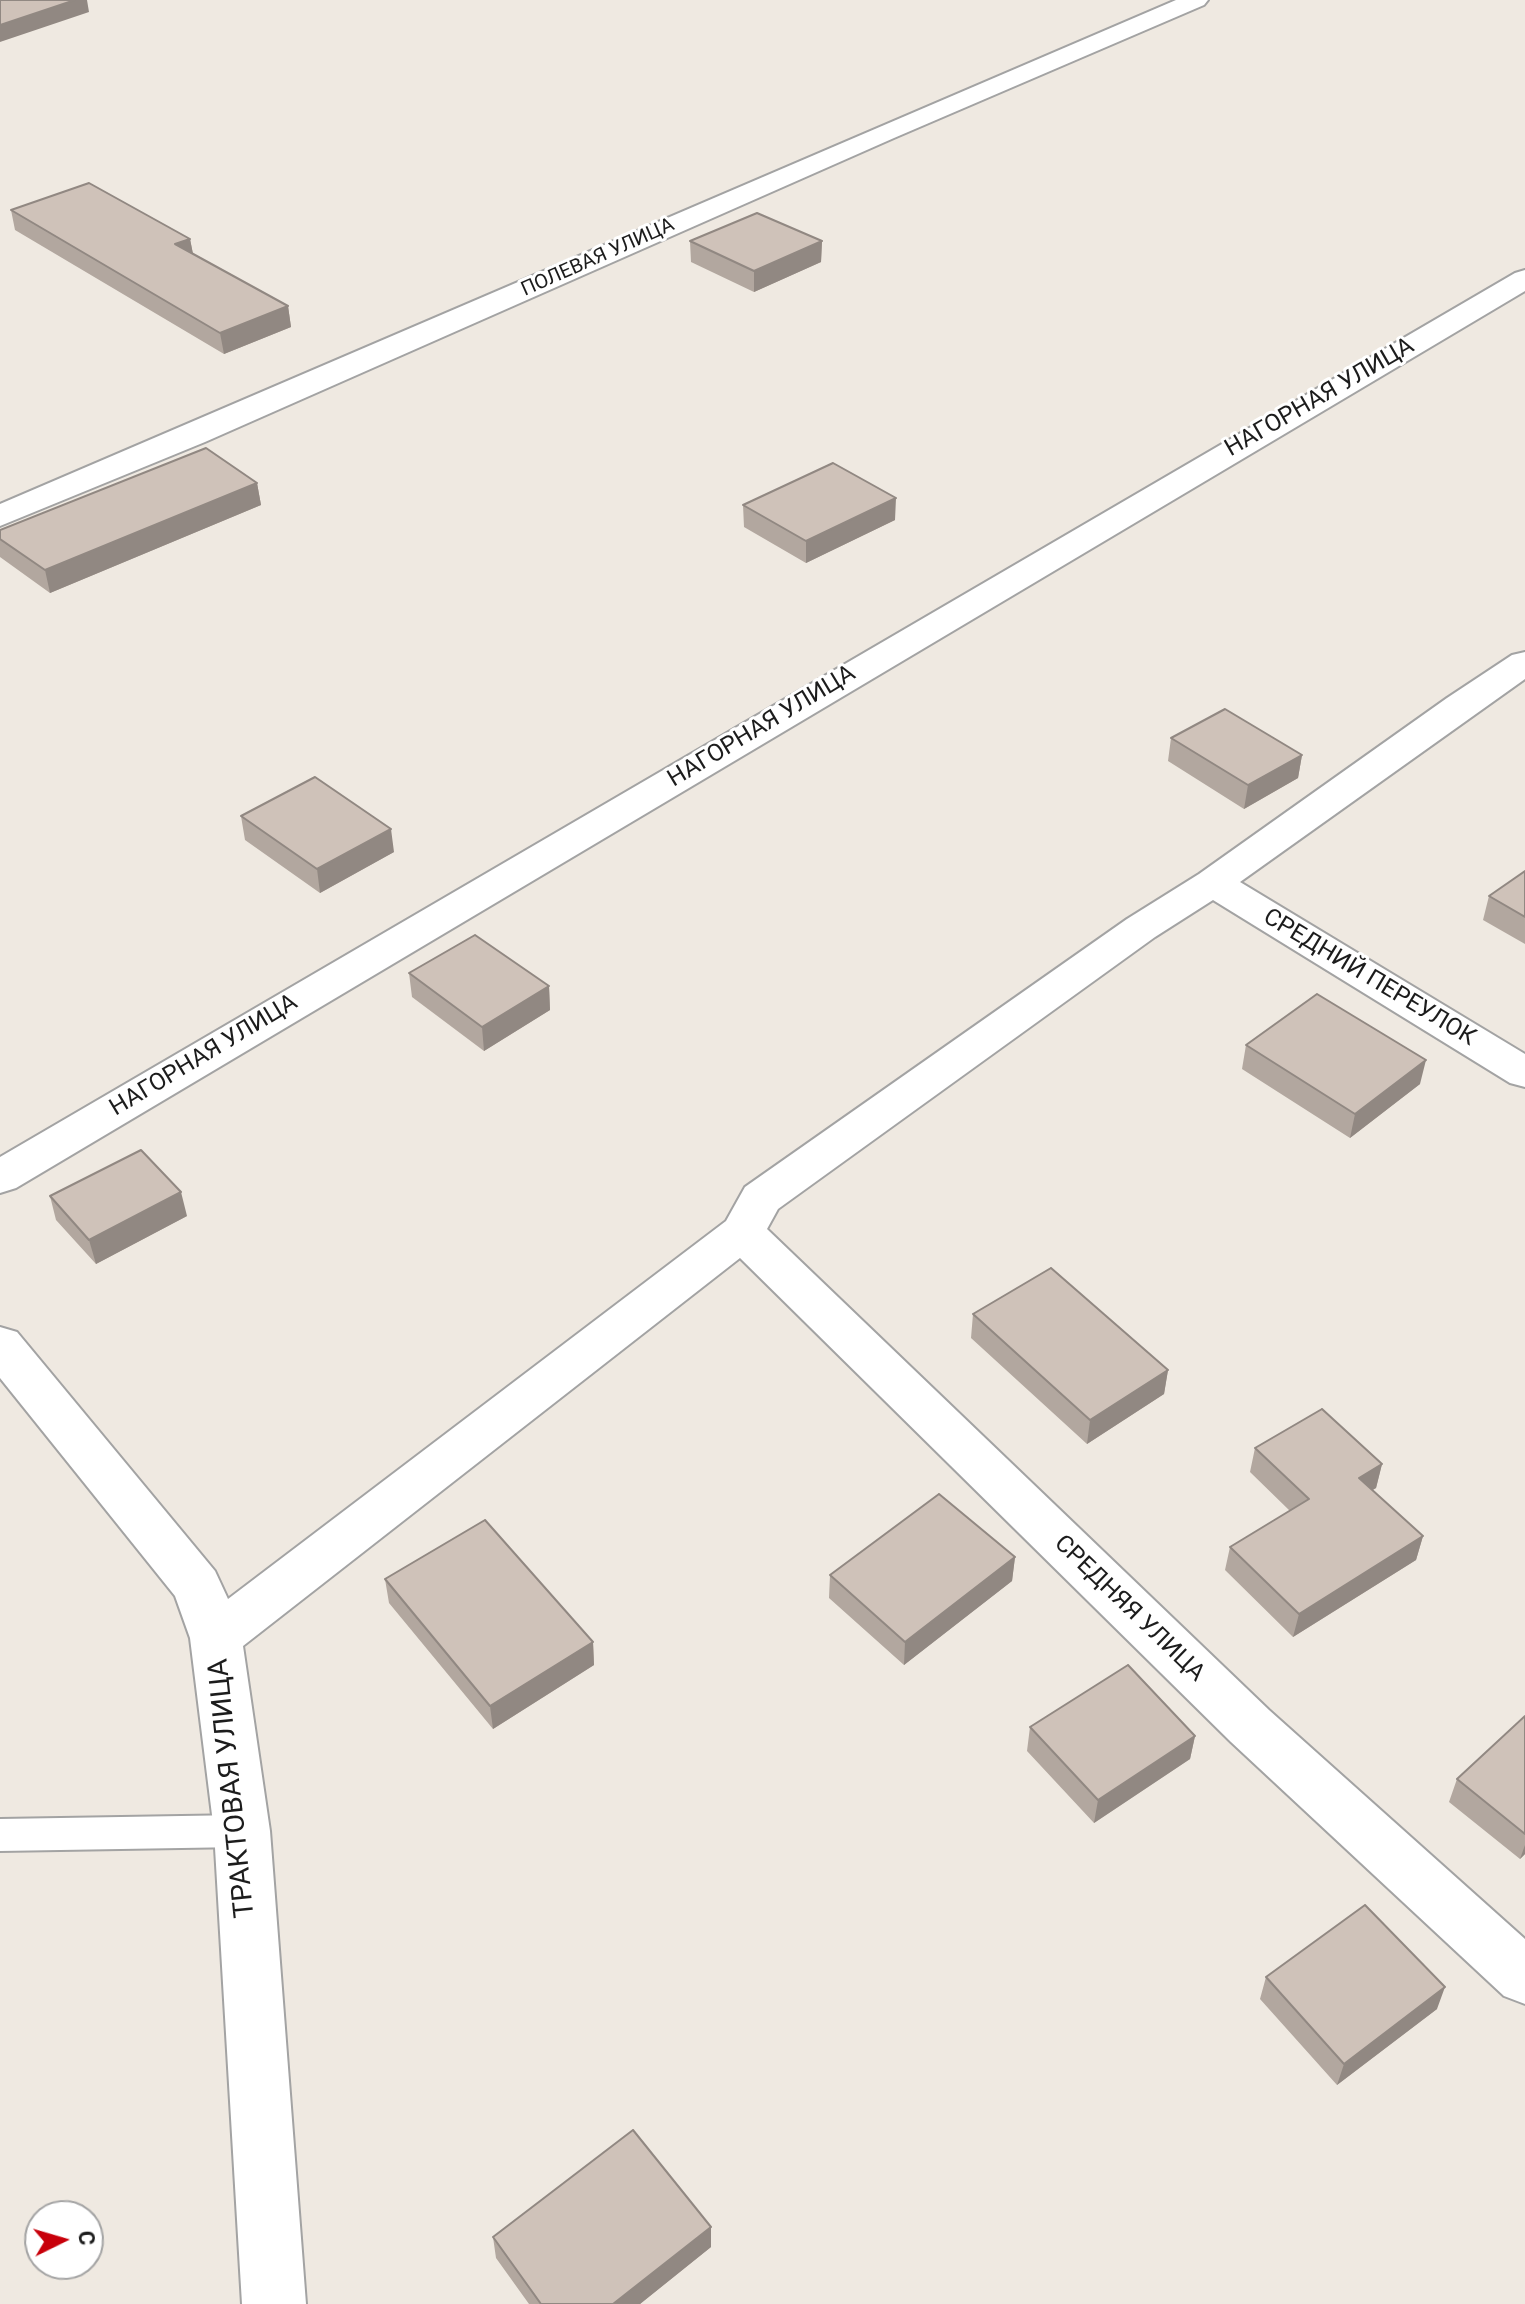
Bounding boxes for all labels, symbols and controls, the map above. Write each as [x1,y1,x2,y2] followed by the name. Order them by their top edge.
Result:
[518,214,678,302] street label: ПОЛЕВАЯ УЛИЦА
[1220,332,1420,464] street label: НАГОРНАЯ УЛИЦА
[663,660,861,794] street label: НАГОРНАЯ УЛИЦА
[1258,903,1480,1053] street label: СРЕДНИЙ ПЕРЕУЛОК
[105,989,303,1123] street label: НАГОРНАЯ УЛИЦА
[1048,1530,1210,1688] street label: СРЕДНЯЯ УЛИЦА
[203,1657,263,1919] street label: ТРАКТОВАЯ УЛИЦА
[24,2200,104,2280] north arrow
[73,2230,99,2246] text: С

